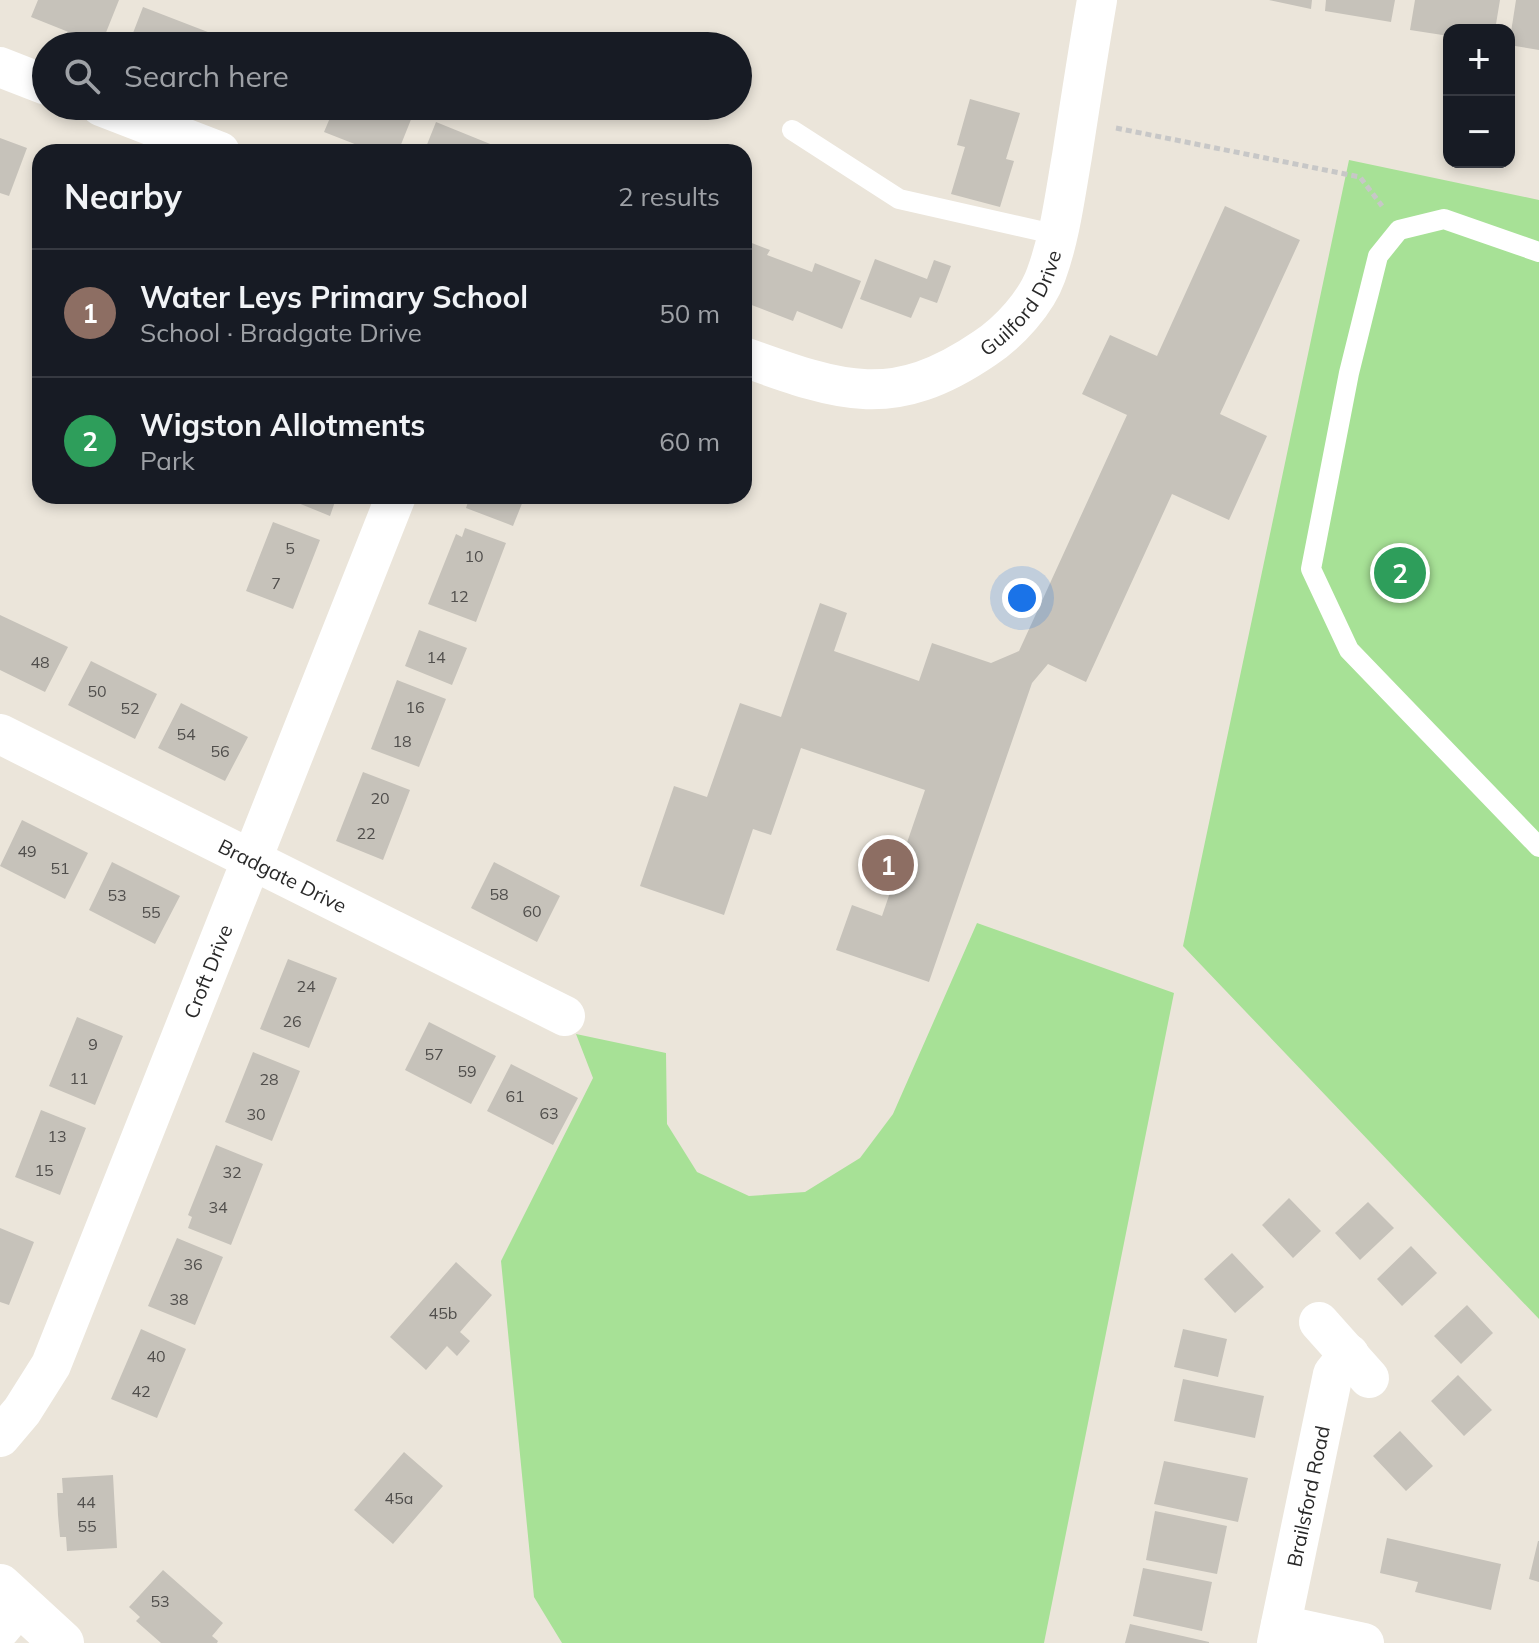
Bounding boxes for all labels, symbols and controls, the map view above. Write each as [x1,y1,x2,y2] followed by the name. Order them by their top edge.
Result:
[1443,24,1515,168] map controls
[1443,24,1515,96] button: +
[32,32,752,120] search box
[60,54,104,98] icon: search
[124,57,289,95] text: Search here
[1443,96,1515,168] button: −
[64,175,182,218] text: Nearby
[618,180,720,213] text: 2 results
[974,247,1066,361] street label: Guilford Drive
[140,278,528,316] text: Water Leys Primary School
[82,297,98,330] text: 1
[659,297,720,330] text: 50 m
[140,316,422,349] text: School · Bradgate Drive
[140,406,425,444] text: Wigston Allotments
[82,425,98,458] text: 2
[659,425,720,458] text: 60 m
[140,444,195,477] text: Park
[285,538,295,558] house number: 5
[1374,543,1426,603] pin: 2
[464,546,484,566] house number: 10
[271,573,281,593] house number: 7
[1002,578,1042,618] your location
[449,586,469,606] house number: 12
[426,647,446,667] house number: 14
[30,652,50,672] house number: 48
[87,681,107,701] house number: 50
[405,697,425,717] house number: 16
[120,698,140,718] house number: 52
[176,724,196,744] house number: 54
[392,731,412,751] house number: 18
[210,741,230,761] house number: 56
[370,788,390,808] house number: 20
[356,823,376,843] house number: 22
[214,833,351,918] street label: Bradgate Drive
[862,835,914,895] pin: 1
[17,841,37,861] house number: 49
[50,858,70,878] house number: 51
[489,884,509,904] house number: 58
[107,885,127,905] house number: 53
[522,901,542,921] house number: 60
[141,902,161,922] house number: 55
[177,921,237,1022] street label: Croft Drive
[296,976,316,996] house number: 24
[282,1011,302,1031] house number: 26
[88,1034,98,1054] house number: 9
[424,1044,444,1064] house number: 57
[457,1061,477,1081] house number: 59
[69,1068,89,1088] house number: 11
[259,1069,279,1089] house number: 28
[505,1086,525,1106] house number: 61
[539,1103,559,1123] house number: 63
[246,1104,266,1124] house number: 30
[47,1126,67,1146] house number: 13
[34,1160,54,1180] house number: 15
[222,1162,242,1182] house number: 32
[208,1197,228,1217] house number: 34
[183,1254,203,1274] house number: 36
[169,1289,189,1309] house number: 38
[429,1303,457,1323] house number: 45b
[146,1346,166,1366] house number: 40
[131,1381,151,1401] house number: 42
[1281,1423,1334,1569] street label: Brailsford Road
[385,1488,413,1508] house number: 45a
[76,1492,96,1512] house number: 44
[77,1516,97,1536] house number: 55
[150,1591,170,1611] house number: 53

